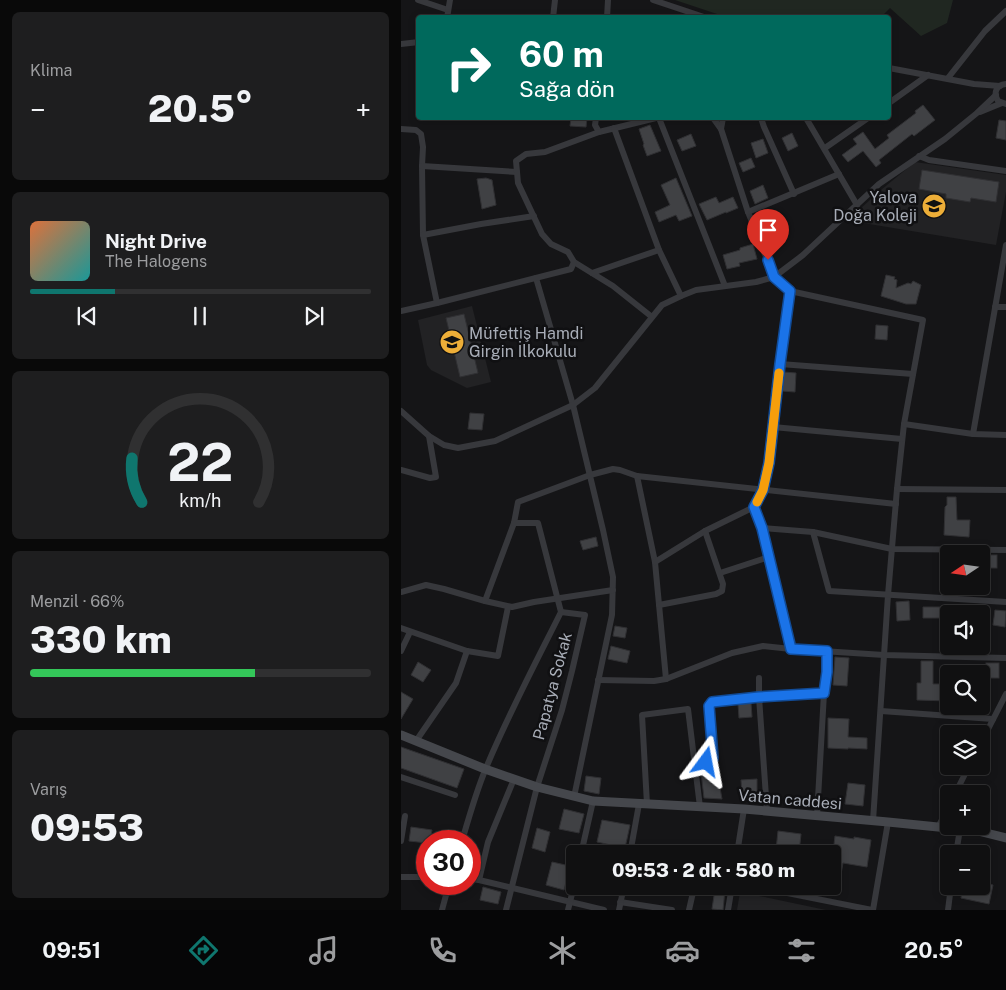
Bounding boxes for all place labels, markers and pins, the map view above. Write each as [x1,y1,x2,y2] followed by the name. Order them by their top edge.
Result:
[833,188,917,225] place label: Yalova Doğa Koleji
[921,193,947,219] school or university icon: Yalova Doğa Koleji
[747,209,789,260] pin
[469,324,583,361] place label: Müfettiş Hamdi Girgin İlkokulu
[439,329,465,355] school or university icon: Müfettiş Hamdi Girgin İlkokulu

